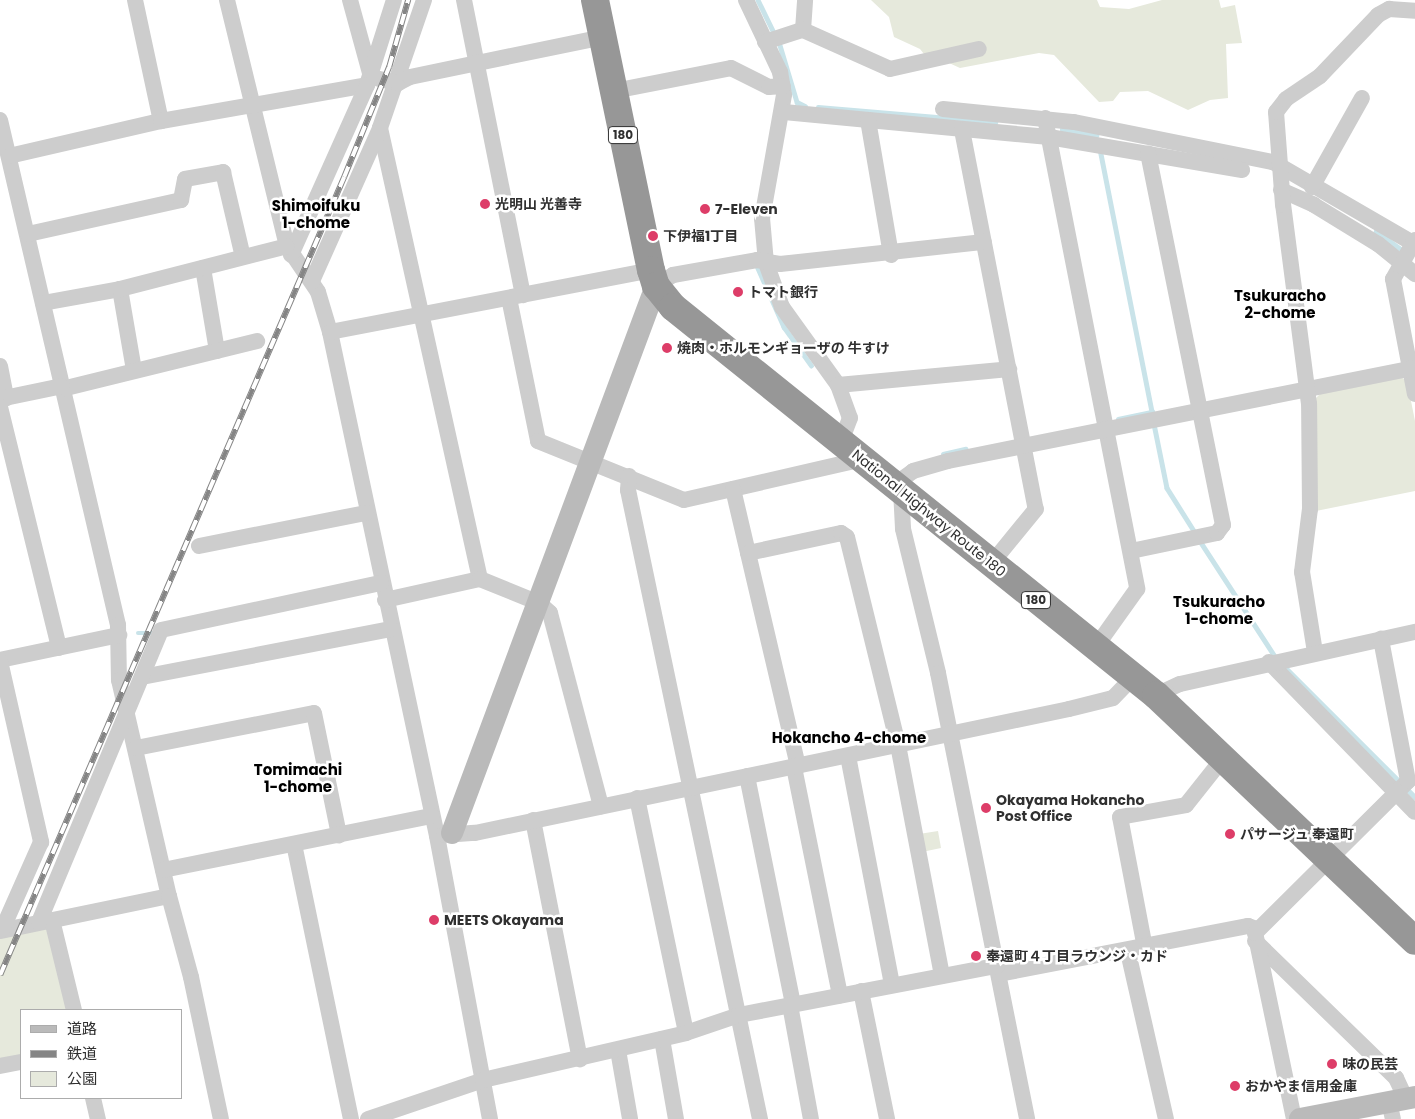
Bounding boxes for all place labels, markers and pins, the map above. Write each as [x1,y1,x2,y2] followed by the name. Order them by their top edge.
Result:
[495,196,582,212] place label: 光明山 光善寺
[479,198,491,210] marker: 光明山 光善寺
[715,201,778,217] place label: 7-Eleven
[699,203,711,215] marker: 7-Eleven
[663,228,738,244] place label: 下伊福1丁目
[647,230,659,242] marker: 下伊福1丁目
[748,284,818,300] place label: トマト銀行
[732,286,744,298] marker: トマト銀行
[677,340,890,356] place label: 焼肉・ホルモンギョーザの 牛すけ
[661,342,673,354] marker: 焼肉・ホルモンギョーザの 牛すけ
[996,792,1144,824] place label: Okayama Hokancho Post Office
[980,802,992,814] marker: Okayama Hokancho Post Office
[1240,826,1355,842] place label: パサージュ 奉還町
[1224,828,1236,840] marker: パサージュ 奉還町
[444,912,564,928] place label: MEETS Okayama
[428,914,440,926] marker: MEETS Okayama
[986,948,1168,964] place label: 奉還町４丁目ラウンジ・カド
[970,950,982,962] marker: 奉還町４丁目ラウンジ・カド
[1342,1056,1398,1072] place label: 味の民芸
[1326,1058,1338,1070] marker: 味の民芸
[1245,1078,1357,1094] place label: おかやま信用金庫
[1229,1080,1241,1092] marker: おかやま信用金庫

